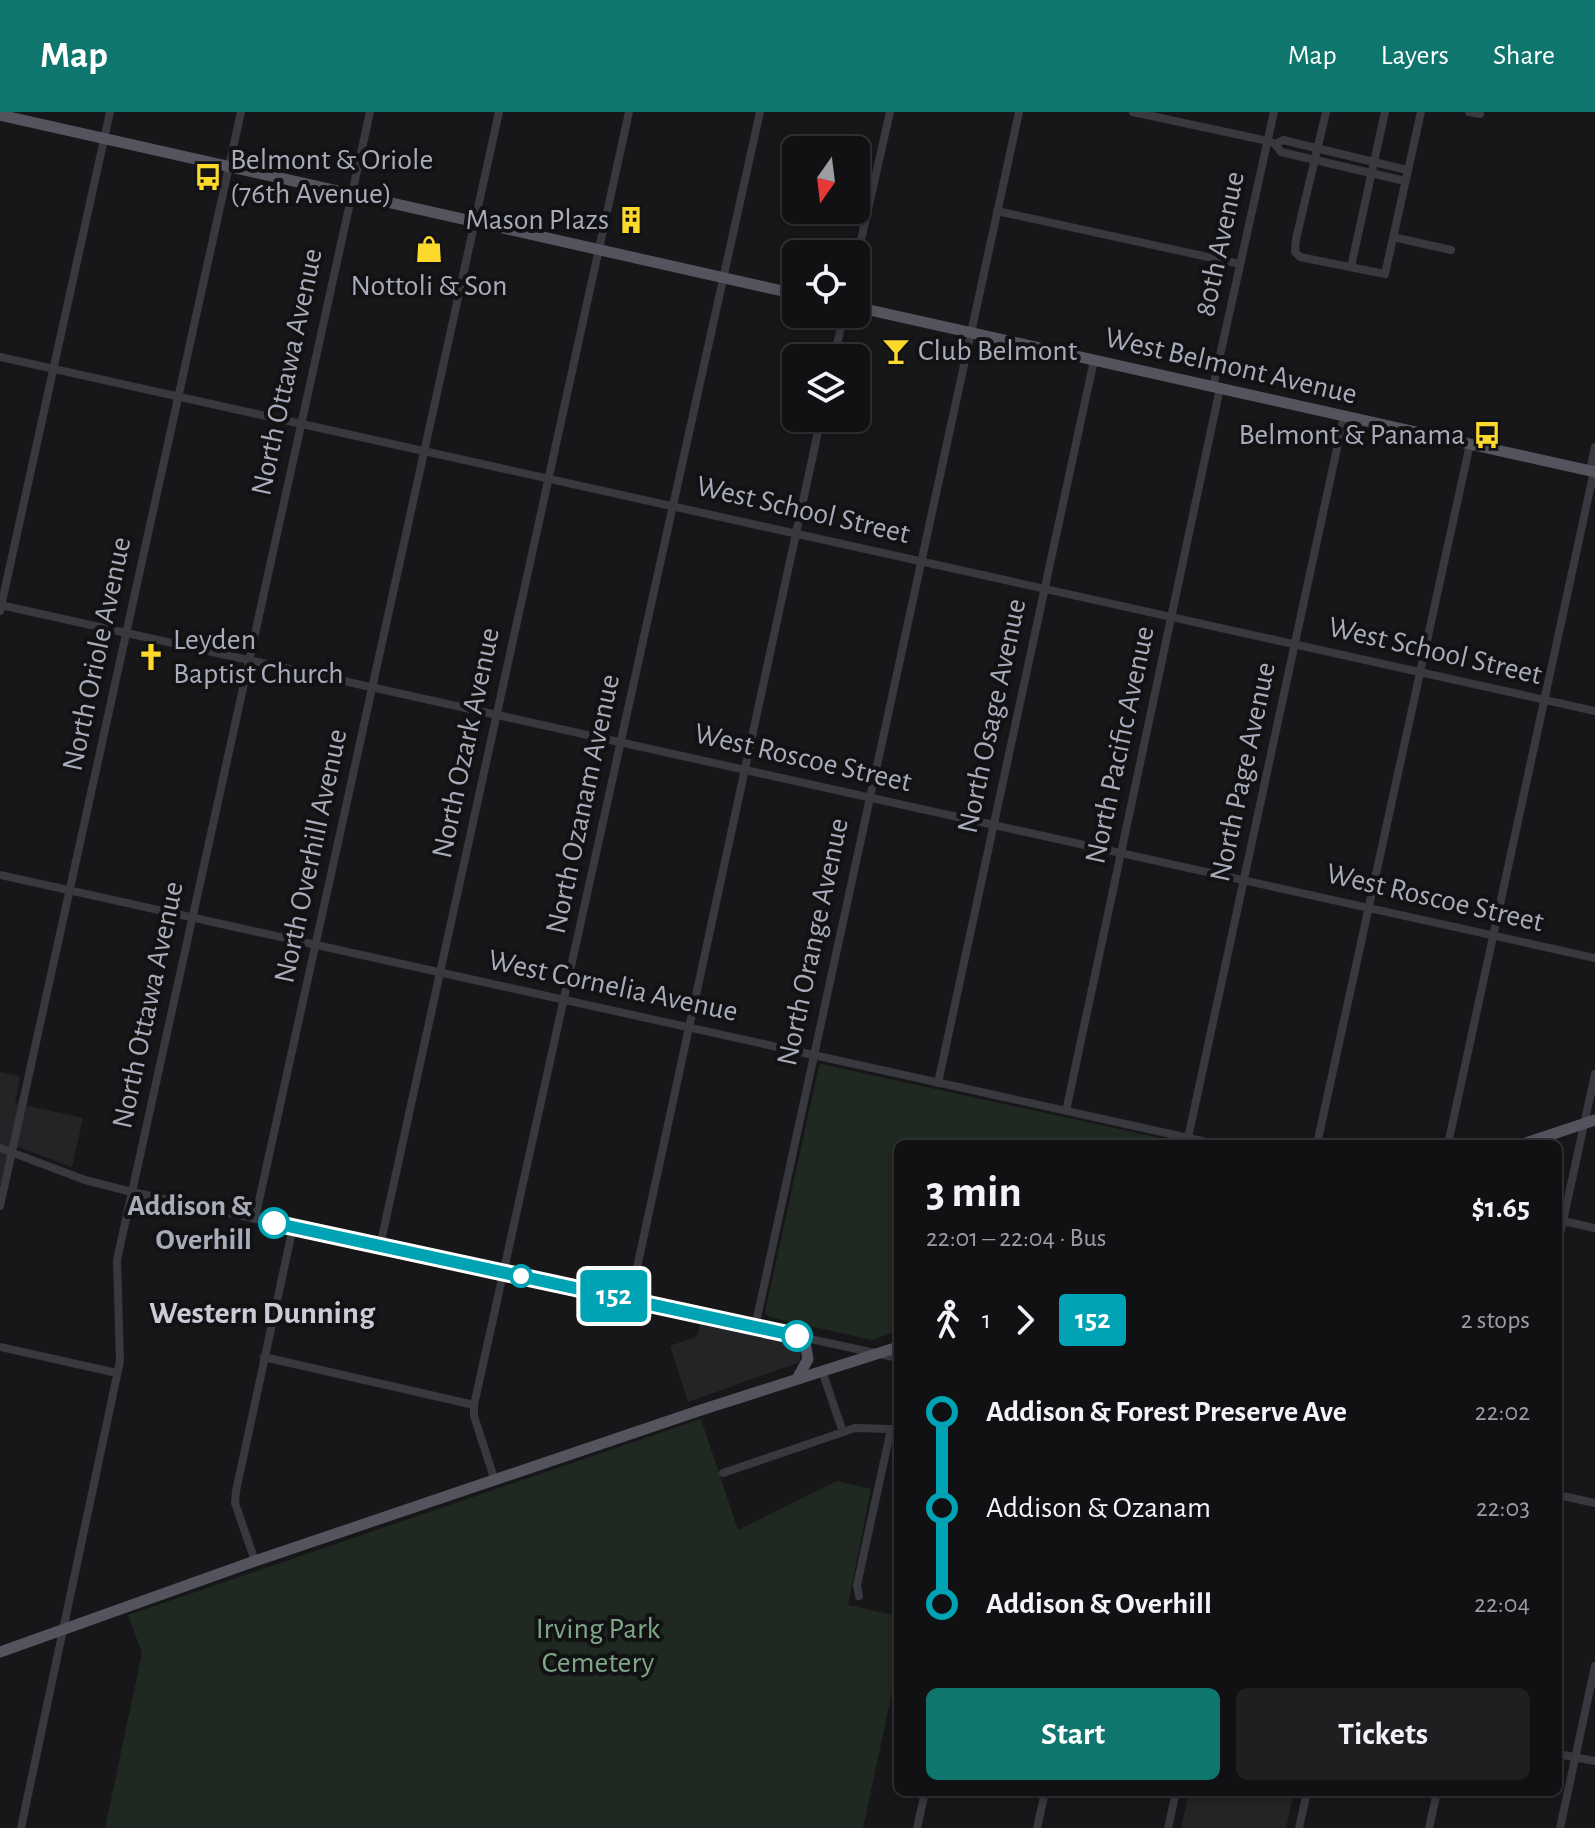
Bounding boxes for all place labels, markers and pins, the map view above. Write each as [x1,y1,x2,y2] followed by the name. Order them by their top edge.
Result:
[230,145,433,209] place label: Belmont & Oriole (76th Avenue)
[193,162,223,192] bus stop icon: Belmont & Oriole (76th Avenue)
[465,205,609,235] place label: Mason Plazs
[616,205,646,235] building icon: Mason Plazs
[414,234,444,264] shop icon: Nottoli & Son
[351,271,507,301] place label: Nottoli & Son
[881,336,911,366] bar icon: Club Belmont
[918,336,1078,366] place label: Club Belmont
[1238,420,1465,450] place label: Belmont & Panama
[1472,420,1502,450] bus stop icon: Belmont & Panama
[173,625,344,689] place label: Leyden Baptist Church
[136,642,166,672] church icon: Leyden Baptist Church
[127,1191,253,1255] place label: Addison & Overhill
[259,1208,289,1238] marker: Addison & Overhill
[510,1265,532,1287] unlabelled marker
[782,1321,812,1351] unlabelled marker

